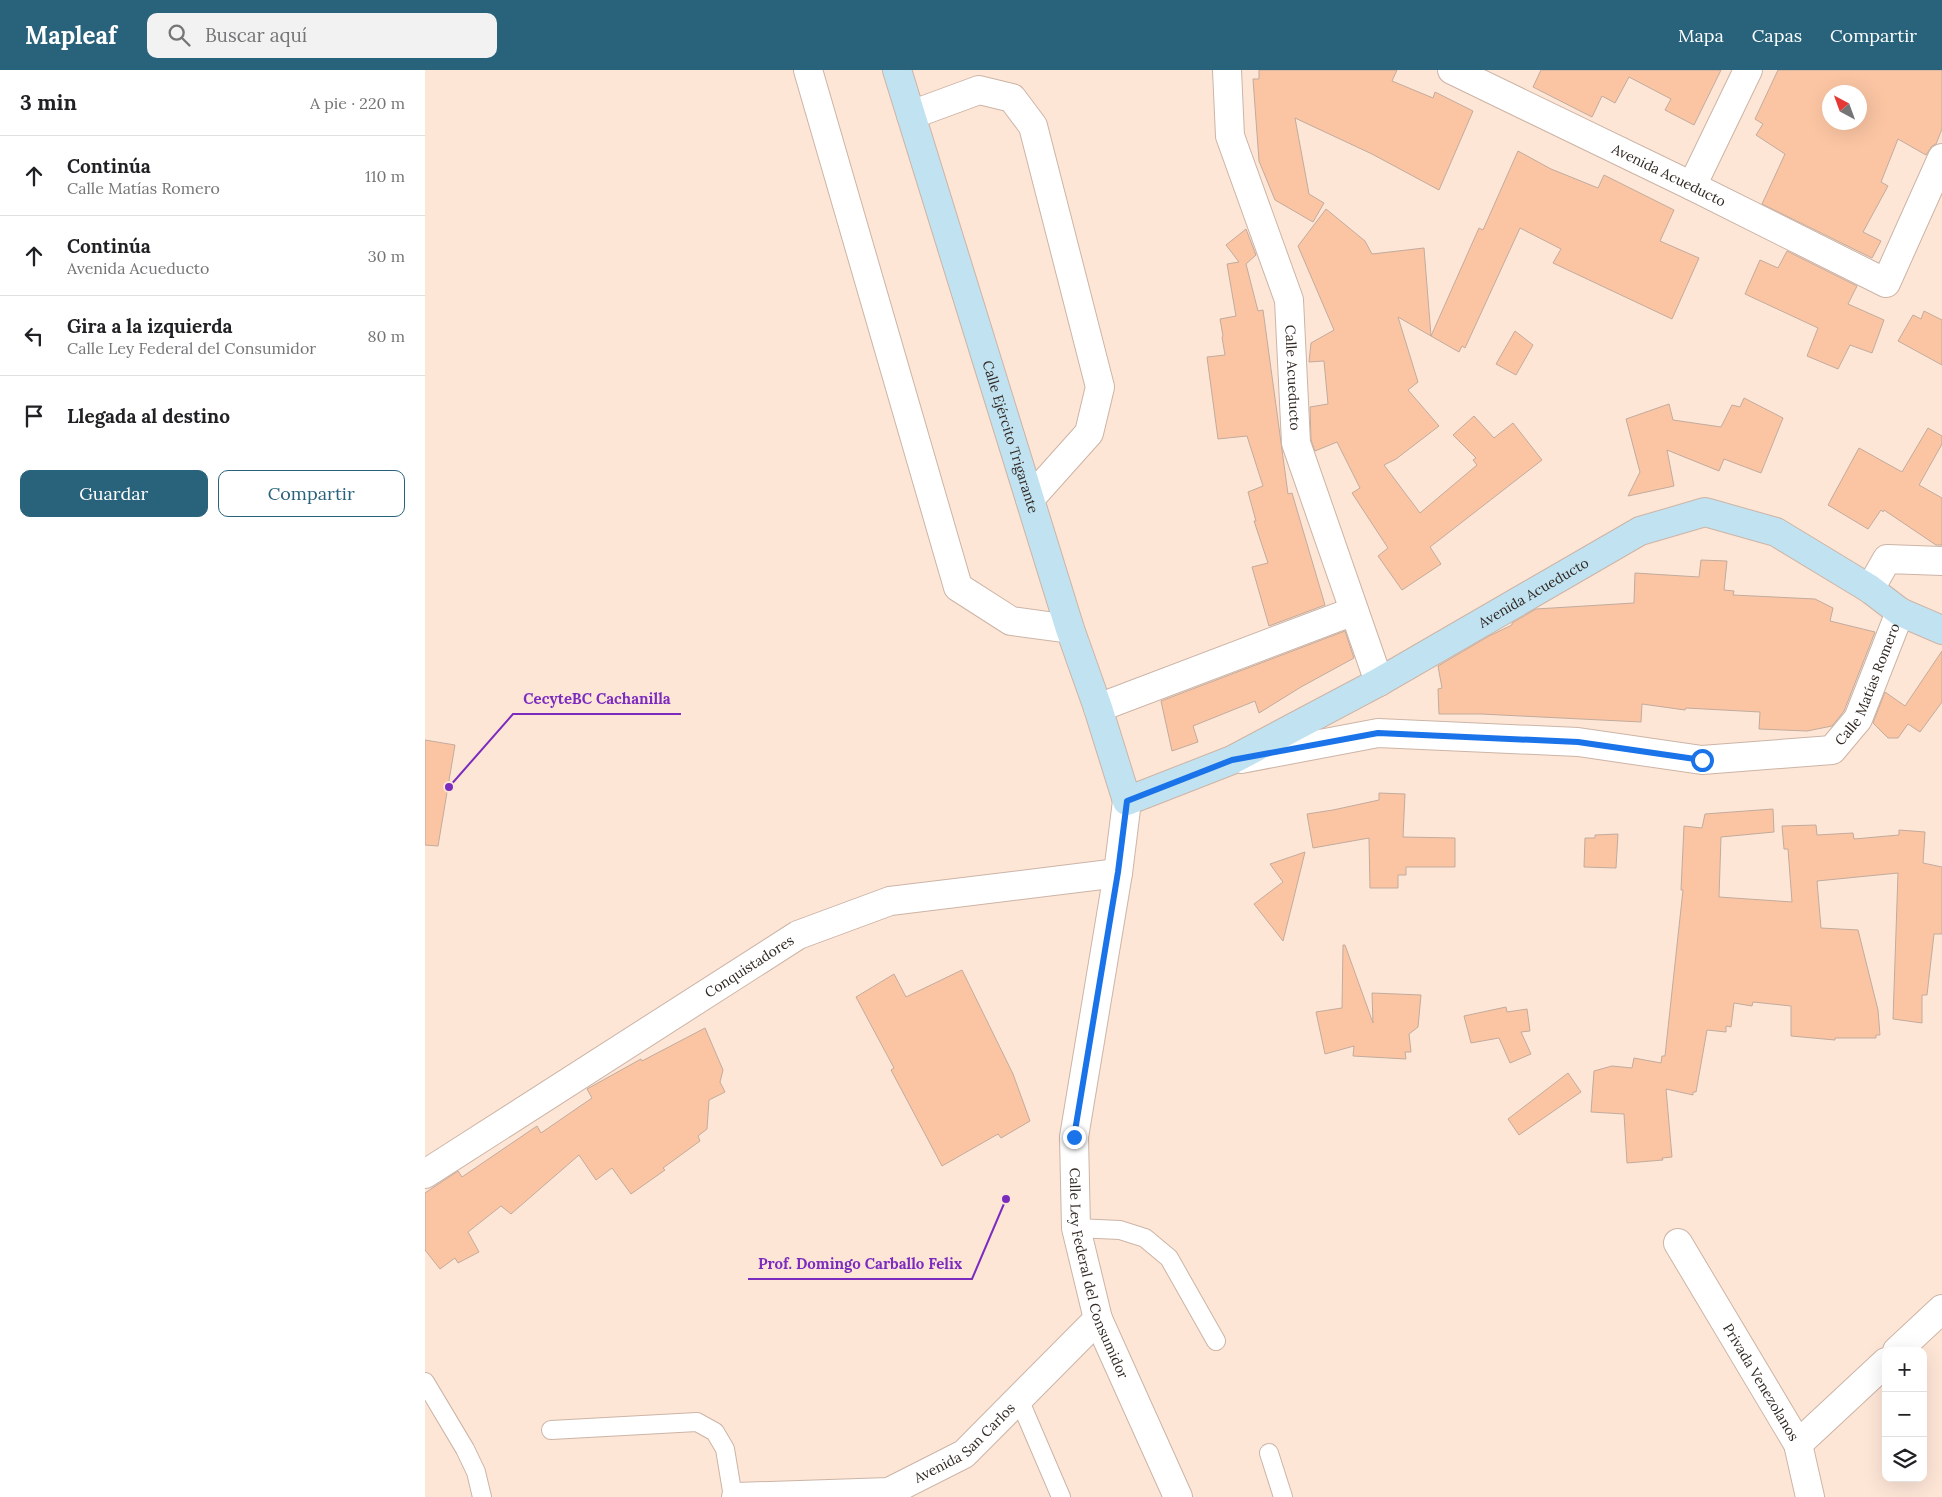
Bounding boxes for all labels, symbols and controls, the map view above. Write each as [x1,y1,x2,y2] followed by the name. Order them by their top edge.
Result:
[147,13,497,58] search box
[25,20,117,51] text: Mapleaf
[165,21,193,49] icon: search
[205,23,307,47] text: Buscar aquí
[1678,24,1724,47] text: Mapa
[1752,24,1802,47] text: Capas
[1830,24,1917,47] text: Compartir
[1822,85,1867,130] north arrow
[20,89,77,116] text: 3 min
[310,93,405,113] text: A pie · 220 m
[1608,139,1729,210] street label: Avenida Acueducto
[67,154,151,178] text: Continúa
[20,162,48,190] icon: ahead
[365,166,405,186] text: 110 m
[67,178,220,198] text: Calle Matías Romero
[67,234,151,258] text: Continúa
[20,242,48,270] icon: ahead
[368,246,405,266] text: 30 m
[67,258,209,278] text: Avenida Acueducto
[67,314,233,338] text: Gira a la izquierda
[20,322,48,350] icon: left
[1281,324,1304,431] street label: Calle Acueducto
[368,326,405,346] text: 80 m
[67,338,316,358] text: Calle Ley Federal del Consumidor
[978,358,1043,516] street label: Calle Ejército Trigarante
[20,402,48,430] icon: arrive
[67,404,230,428] text: Llegada al destino
[20,470,208,517] button: Guardar
[218,470,405,517] button: Compartir
[1474,554,1592,632] street label: Avenida Acueducto
[1831,621,1904,749] street label: Calle Matías Romero
[513,684,681,714] callout: CecyteBC Cachanilla
[523,689,671,708] text: CecyteBC Cachanilla
[1691,749,1714,772] route start
[701,931,797,1002] street label: Conquistadores
[1063,1126,1086,1149] route end
[1066,1167,1133,1381] street label: Calle Ley Federal del Consumidor
[748,1249,972,1279] callout: Prof. Domingo Carballo Felix
[758,1254,962,1273] text: Prof. Domingo Carballo Felix
[1719,1320,1803,1444] street label: Privada Venezolanos
[1882,1347,1927,1482] map controls
[1882,1347,1927,1392] button: +
[1882,1392,1927,1437] button: −
[910,1399,1019,1487] street label: Avenida San Carlos
[1882,1437,1927,1482] button: layers

